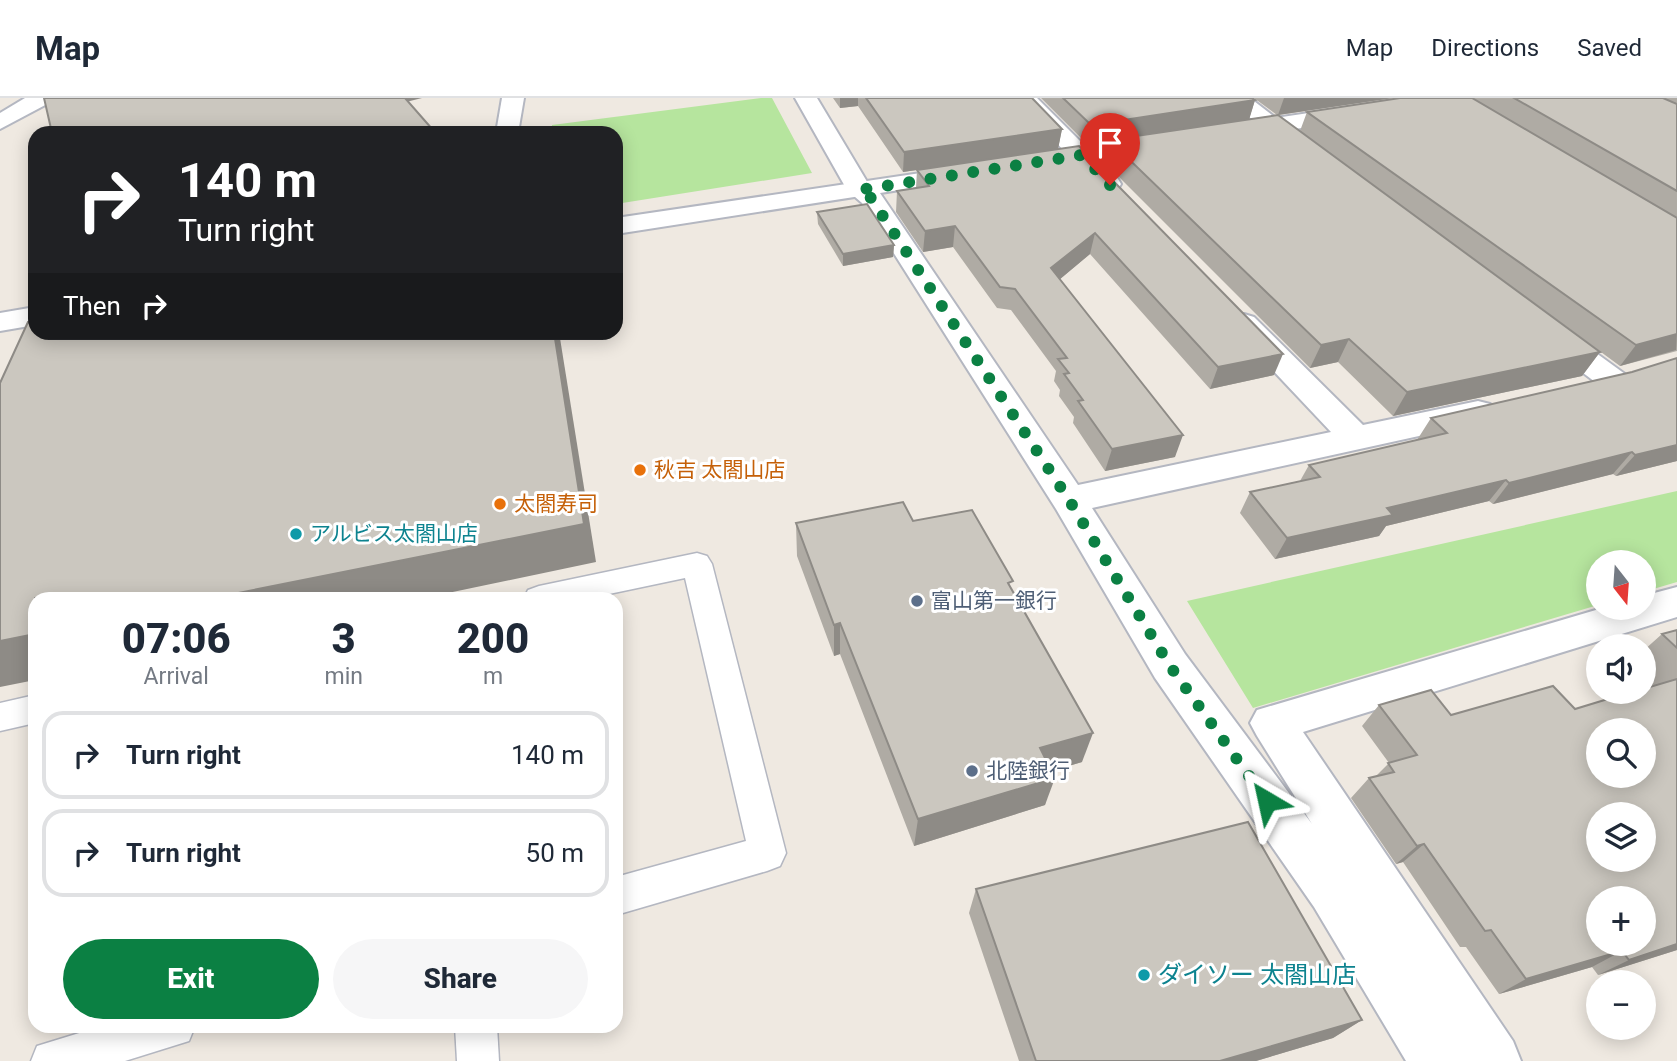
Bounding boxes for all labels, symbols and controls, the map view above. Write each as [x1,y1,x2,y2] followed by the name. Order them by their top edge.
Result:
[35,29,100,68] text: Map
[1346,34,1393,62] text: Map
[1431,34,1539,62] text: Directions
[1577,34,1642,62] text: Saved
[1080,113,1140,185] pin
[1091,124,1129,162] icon: arrive
[178,152,317,209] text: 140 m
[63,154,154,245] icon: right
[178,211,314,249] text: Turn right
[135,287,173,325] icon: right
[63,291,121,321] text: Then
[654,458,785,482] place label: 秋吉 太閤山店
[632,462,648,478] marker: 秋吉 太閤山店
[514,492,598,516] place label: 太閤寿司
[492,496,508,512] marker: 太閤寿司
[310,522,478,546] place label: アルビス太閤山店
[288,526,304,542] marker: アルビス太閤山店
[1586,550,1656,620] north arrow
[1586,550,1656,1040] map controls
[931,589,1057,613] place label: 富山第一銀行
[909,593,925,609] marker: 富山第一銀行
[122,614,231,663] text: 07:06
[332,614,356,663] text: 3
[457,614,529,663] text: 200
[1586,634,1656,704] button: sound
[144,663,209,690] text: Arrival
[324,663,363,690] text: min
[483,663,503,690] text: m
[1586,718,1656,788] button: search
[67,736,105,774] icon: right
[126,740,241,770] text: Turn right
[511,740,584,770] text: 140 m
[986,759,1070,783] place label: 北陸銀行
[964,763,980,779] marker: 北陸銀行
[1230,764,1304,838] position arrow
[1586,802,1656,872] button: layers
[67,834,105,872] icon: right
[126,838,241,868] text: Turn right
[526,838,584,868] text: 50 m
[1586,886,1656,956] button: +
[63,939,319,1019] button: Exit
[333,939,588,1019] button: Share
[1158,961,1356,989] place label: ダイソー 太閤山店
[1136,967,1152,983] marker: ダイソー 太閤山店
[1586,970,1656,1040] button: −

